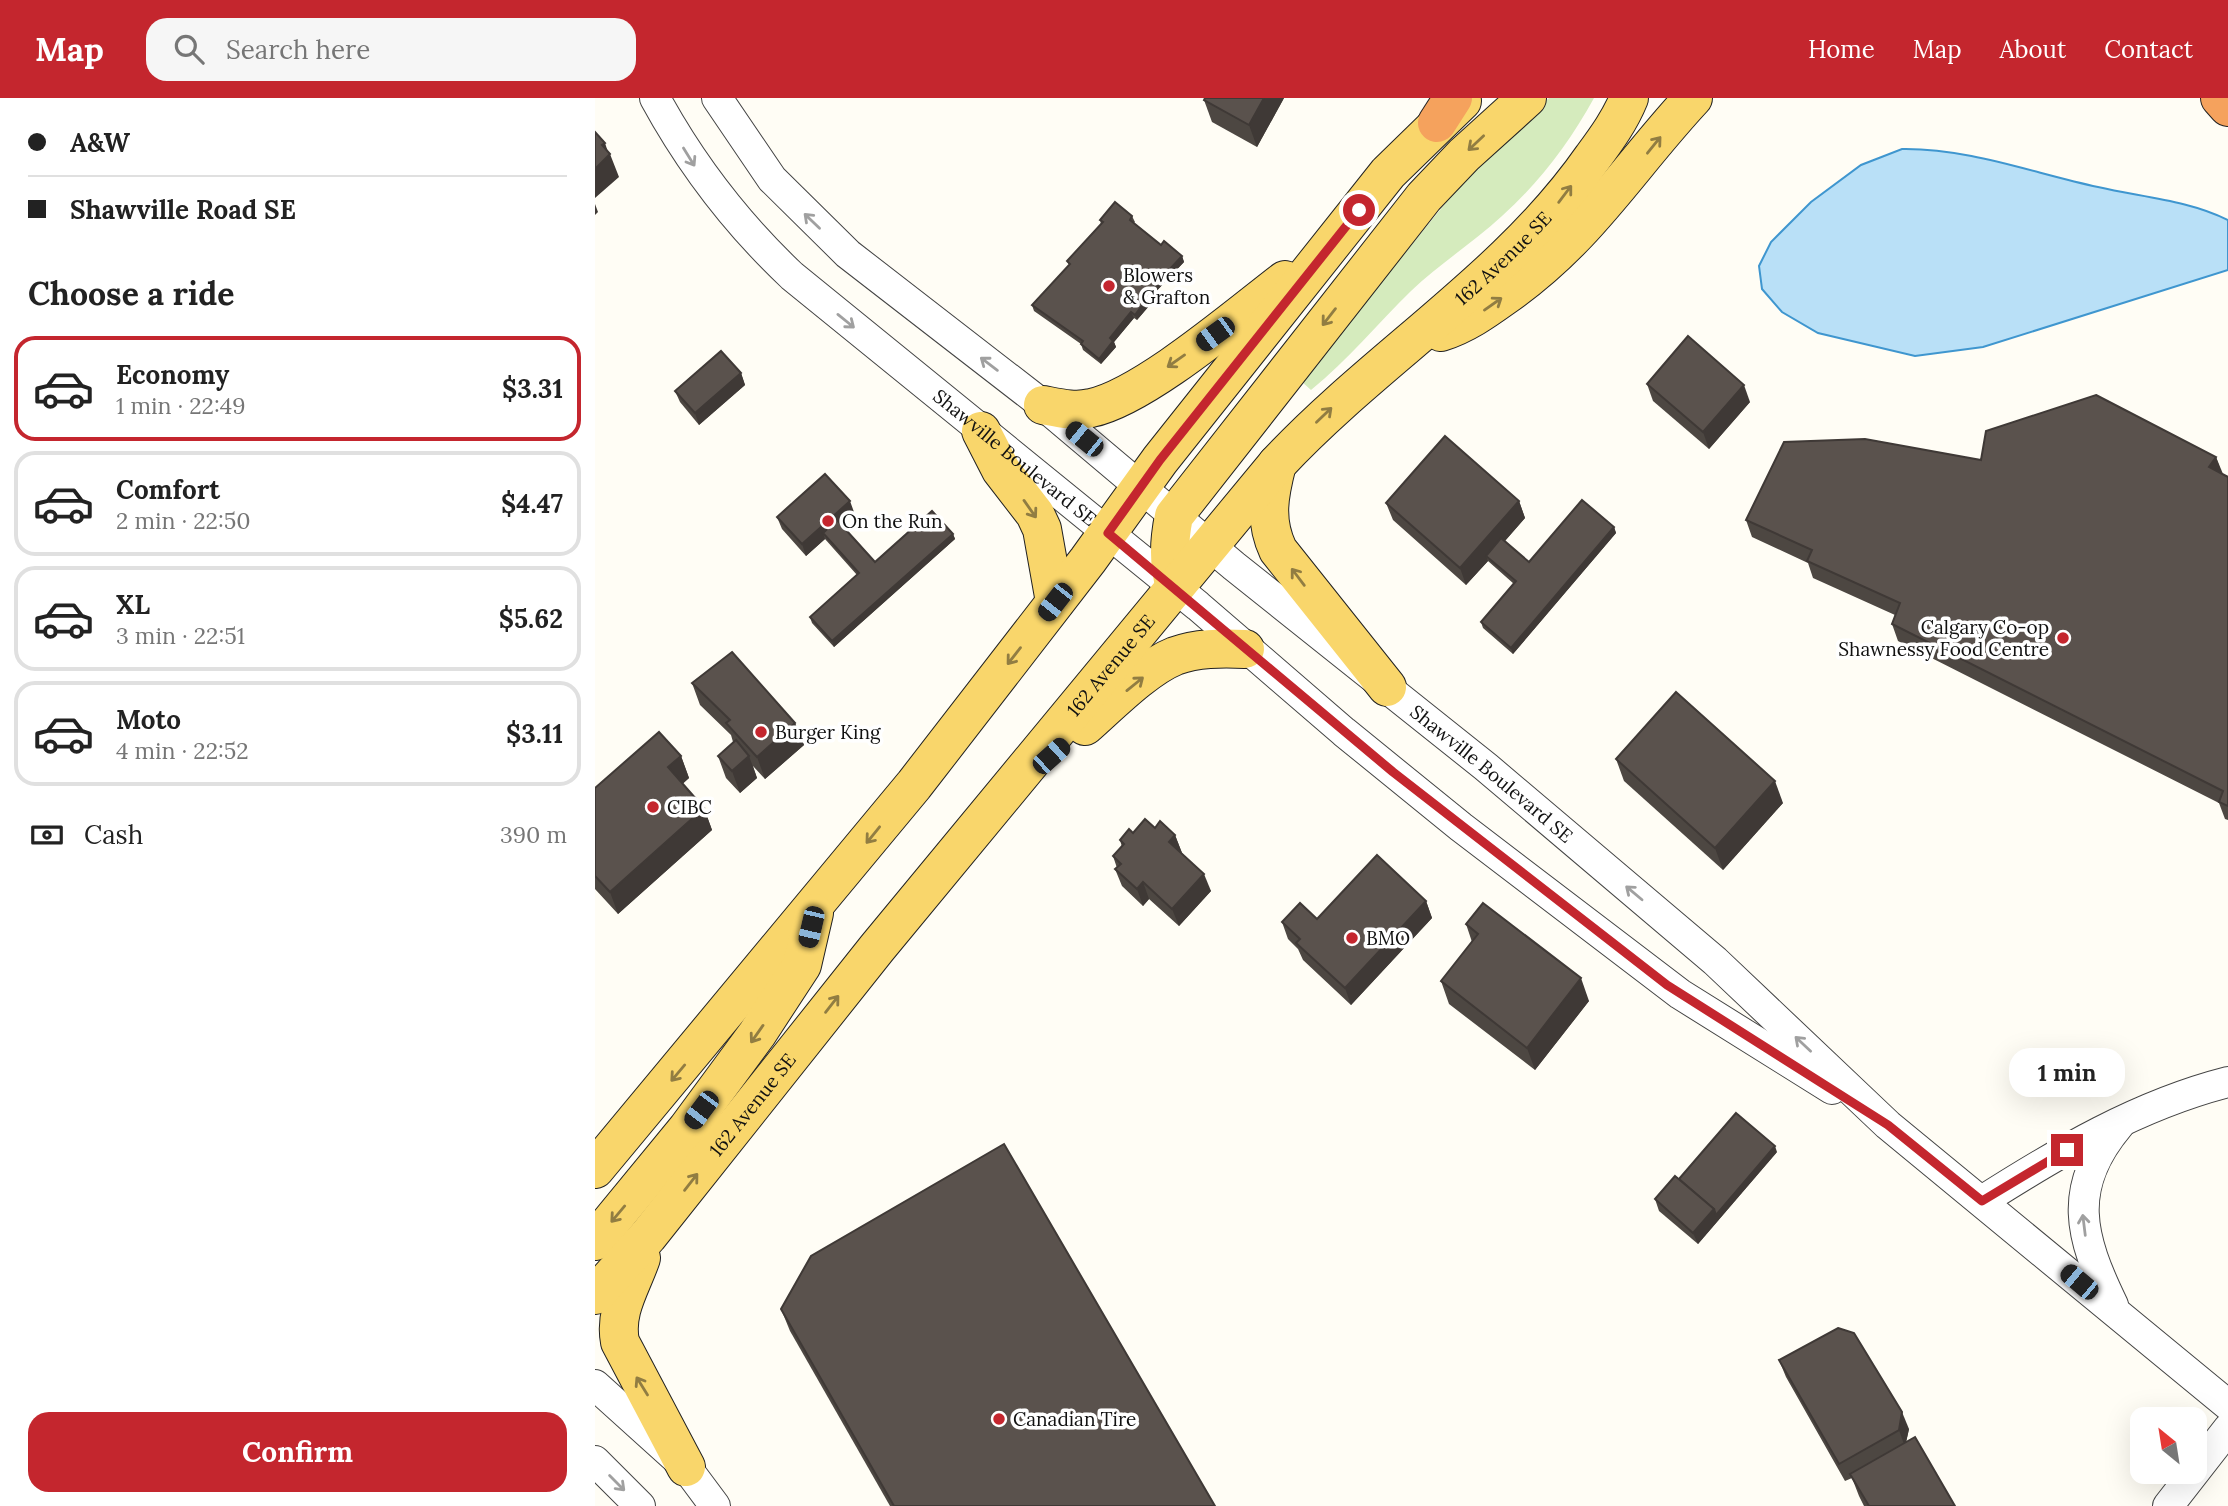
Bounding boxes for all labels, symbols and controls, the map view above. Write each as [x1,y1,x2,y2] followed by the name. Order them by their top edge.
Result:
[146,18,636,81] search box
[35,28,104,70] text: Map
[170,30,208,68] icon: search
[226,33,370,66] text: Search here
[1808,34,1875,65] text: Home
[1913,34,1962,65] text: Map
[2000,34,2066,65] text: About
[2104,34,2193,65] text: Contact
[70,126,130,159] text: A&W
[1468,135,1485,152] one-way arrow
[1646,137,1661,155] one-way arrow
[682,147,697,166] one-way arrow
[1558,185,1573,204] one-way arrow
[70,193,296,226] text: Shawville Road SE
[1343,194,1375,226] route start
[1450,206,1556,310] street label: 162 Avenue SE
[803,213,820,230] one-way arrow
[1123,263,1210,309] place label: Blowers & Grafton
[28,273,235,314] text: Choose a ride
[1101,278,1117,294] marker: Blowers & Grafton
[1483,297,1502,311] one-way arrow
[1322,307,1337,326] one-way arrow
[836,313,854,329] one-way arrow
[1192,313,1239,355] car
[1167,354,1186,369] one-way arrow
[32,357,95,420] icon: car
[979,357,998,372] one-way arrow
[116,358,229,391] text: Economy
[502,372,563,405] text: $3.31
[928,384,1102,531] street label: Shawville Boulevard SE
[116,391,245,420] text: 1 min · 22:49
[1315,407,1333,424] one-way arrow
[1062,418,1107,460] car
[32,472,95,535] icon: car
[116,473,220,506] text: Comfort
[501,487,563,520] text: $4.47
[1023,499,1037,518] one-way arrow
[116,506,251,535] text: 2 min · 22:50
[842,509,942,533] place label: On the Run
[820,513,836,529] marker: On the Run
[1290,568,1305,586] one-way arrow
[1034,579,1077,625] car
[32,587,95,650] icon: car
[116,588,150,621] text: XL
[499,602,563,635] text: $5.62
[1061,609,1160,721] street label: 162 Avenue SE
[1838,615,2049,661] place label: Calgary Co-op Shawnessy Food Centre
[116,621,245,650] text: 3 min · 22:51
[2055,630,2071,646] marker: Calgary Co-op Shawnessy Food Centre
[1006,646,1021,665] one-way arrow
[1126,676,1144,691] one-way arrow
[1405,699,1578,848] street label: Shawville Boulevard SE
[32,702,95,765] icon: car
[116,703,181,736] text: Moto
[506,717,563,750] text: $3.11
[775,720,881,744] place label: Burger King
[753,724,769,740] marker: Burger King
[1029,734,1074,778] car
[116,736,249,765] text: 4 min · 22:52
[667,795,712,819] place label: CIBC
[645,799,661,815] marker: CIBC
[28,816,66,854] icon: cash
[84,818,143,851] text: Cash
[500,820,567,849] text: 390 m
[866,825,881,844] one-way arrow
[1625,885,1643,901] one-way arrow
[797,904,826,950] car
[1366,926,1410,950] place label: BMO
[1344,930,1360,946] marker: BMO
[825,996,840,1014] one-way arrow
[750,1024,764,1043] one-way arrow
[1795,1036,1812,1053] one-way arrow
[704,1048,801,1161] street label: 162 Avenue SE
[2009,1048,2125,1098] callout: 1 min
[2038,1058,2096,1087] text: 1 min
[670,1063,685,1081] one-way arrow
[680,1087,723,1133] car
[2051,1134,2083,1166] route end
[683,1174,698,1192] one-way arrow
[610,1204,626,1222] one-way arrow
[2078,1214,2091,1237] one-way arrow
[2057,1260,2102,1304] car
[635,1376,649,1396] one-way arrow
[1013,1407,1136,1431] place label: Canadian Tire
[2130,1407,2207,1484] north arrow
[2130,1407,2207,1484] map controls
[991,1411,1007,1427] marker: Canadian Tire
[28,1412,567,1492] button: Confirm
[609,1475,626,1492] one-way arrow

